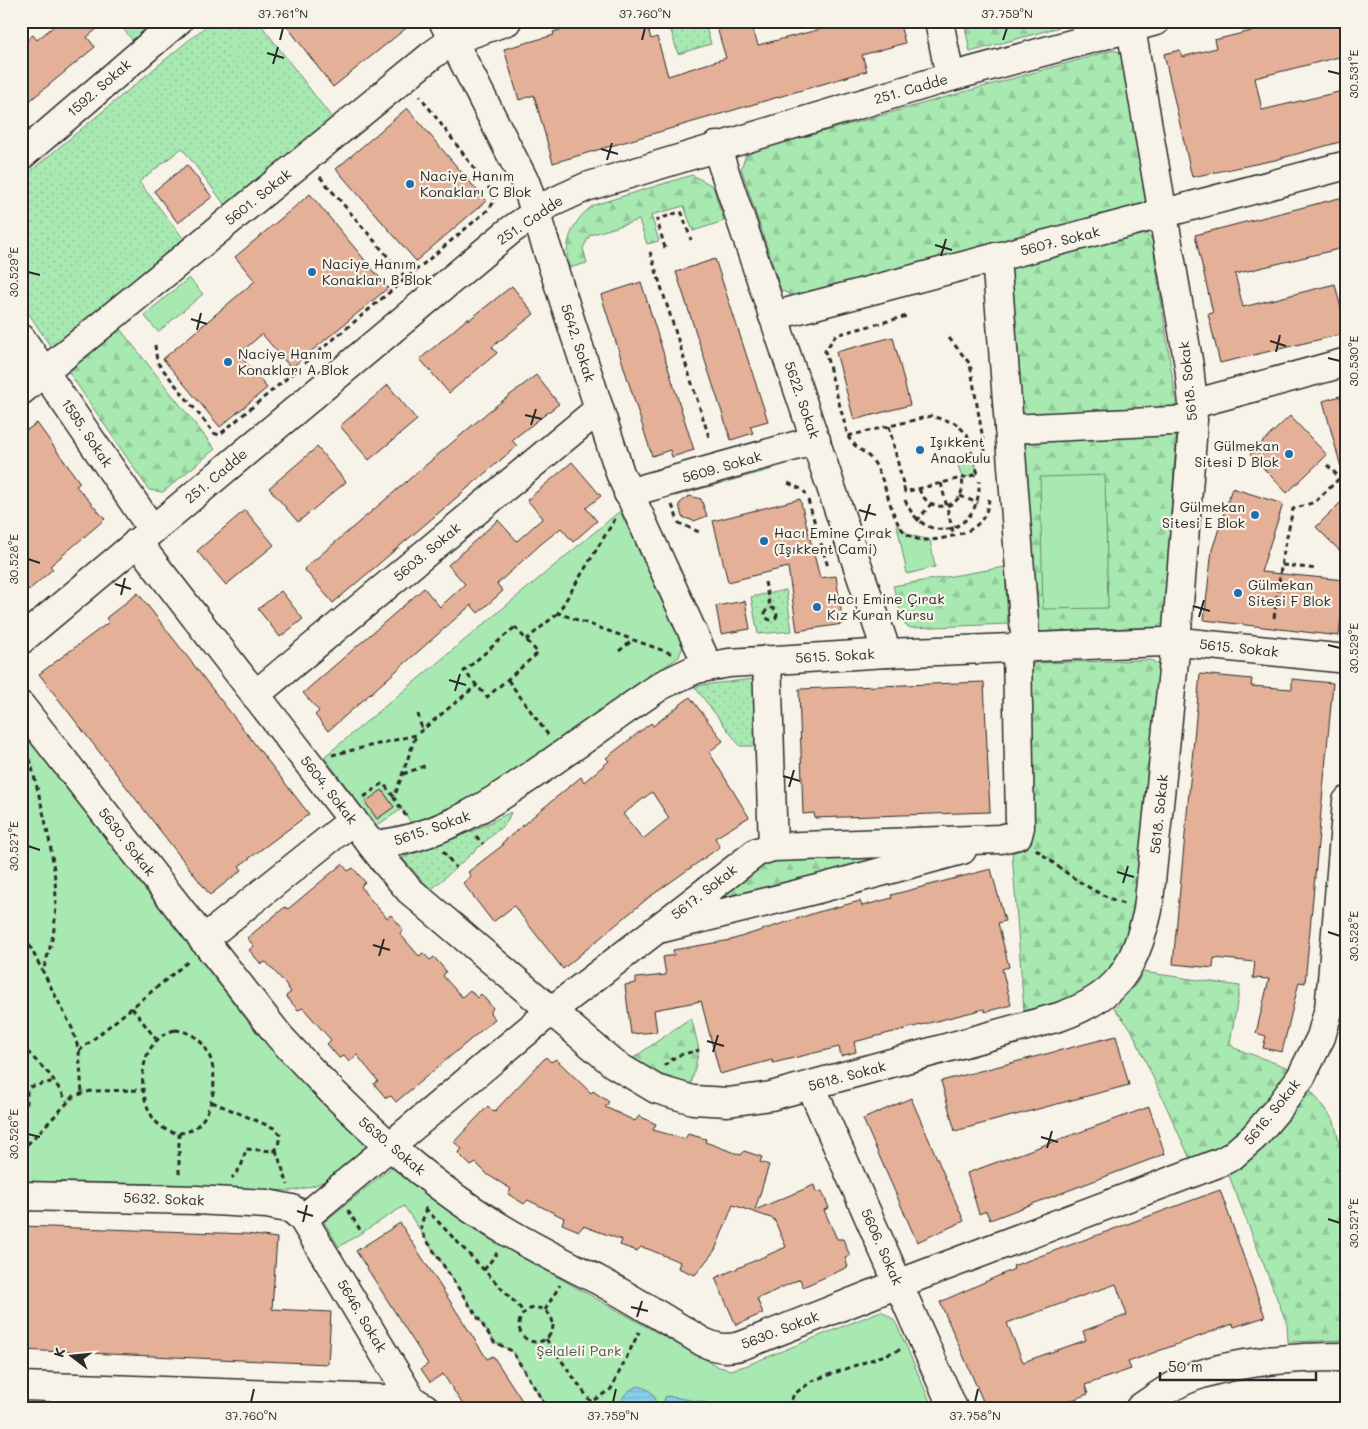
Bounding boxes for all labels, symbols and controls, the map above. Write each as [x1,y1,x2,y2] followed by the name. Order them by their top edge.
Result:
[258,5,308,21] text: 37.761°N
[619,5,671,21] text: 37.760°N
[981,5,1033,21] text: 37.759°N
[1345,49,1361,98] text: 30.531°E
[63,55,135,121] street label: 1592. Sokak
[872,69,950,108] street label: 251. Cadde
[221,164,295,229] street label: 5601. Sokak
[420,166,531,201] place label: Naciye Hanım Konakları C Blok
[404,178,416,190] marker: Naciye Hanım Konakları C Blok
[493,190,567,249] street label: 251. Cadde
[1018,221,1102,260] street label: 5607. Sokak
[5,247,21,297] text: 30.529°E
[322,254,432,289] place label: Naciye Hanım Konakları B Blok
[306,266,318,278] marker: Naciye Hanım Konakları B Blok
[557,301,600,384] street label: 5642. Sokak
[1345,335,1361,386] text: 30.530°E
[1174,340,1201,422] street label: 5618. Sokak
[238,344,349,379] place label: Naciye Hanım Konakları A Blok
[222,356,234,368] marker: Naciye Hanım Konakları A Blok
[780,359,825,441] street label: 5622. Sokak
[57,395,117,471] street label: 1595. Sokak
[930,432,991,467] place label: Işıkkent Anaokulu
[1194,436,1279,471] place label: Gülmekan Sitesi D Blok
[180,444,251,507] street label: 251. Cadde
[914,444,926,456] marker: Işıkkent Anaokulu
[680,446,764,487] street label: 5609. Sokak
[1283,448,1295,460] marker: Gülmekan Sitesi D Blok
[1162,497,1245,532] place label: Gülmekan Sitesi E Blok
[1249,509,1261,521] marker: Gülmekan Sitesi E Blok
[389,518,464,585] street label: 5603. Sokak
[774,523,892,558] place label: Hacı Emine Çırak (Işıkkent Cami)
[5,534,21,584] text: 30.528°E
[758,535,770,547] marker: Hacı Emine Çırak (Işıkkent Cami)
[1248,575,1331,610] place label: Gülmekan Sitesi F Blok
[1232,587,1244,599] marker: Gülmekan Sitesi F Blok
[827,589,945,624] place label: Hacı Emine Çırak Kız Kuran Kursu
[811,601,823,613] marker: Hacı Emine Çırak Kız Kuran Kursu
[1345,623,1361,673] text: 30.529°E
[1199,634,1280,661] street label: 5615. Sokak
[795,644,875,667] street label: 5615. Sokak
[297,752,362,828] street label: 5604. Sokak
[1145,773,1172,855] street label: 5618. Sokak
[95,804,160,880] street label: 5630. Sokak
[391,806,472,849] street label: 5615. Sokak
[5,821,21,871] text: 30.527°E
[667,860,741,923] street label: 5617. Sokak
[1345,911,1361,961] text: 30.528°E
[806,1056,888,1095] street label: 5618. Sokak
[1239,1075,1304,1149] street label: 5616. Sokak
[5,1109,21,1159] text: 30.526°E
[355,1112,430,1179] street label: 5630. Sokak
[123,1188,205,1209] street label: 5632. Sokak
[1345,1198,1361,1248] text: 30.527°E
[857,1205,908,1288] street label: 5606. Sokak
[333,1276,392,1356] street label: 5646. Sokak
[738,1306,821,1353] street label: 5630. Sokak
[48,1332,98,1382] north arrow
[537,1341,621,1360] park label: Şelaleli Park
[49,1345,69,1359] text: K
[1160,1349,1317,1381] scale bar
[1168,1356,1203,1376] text: 50 m
[225,1407,277,1423] text: 37.760°N
[587,1407,639,1423] text: 37.759°N
[949,1407,1001,1423] text: 37.758°N

